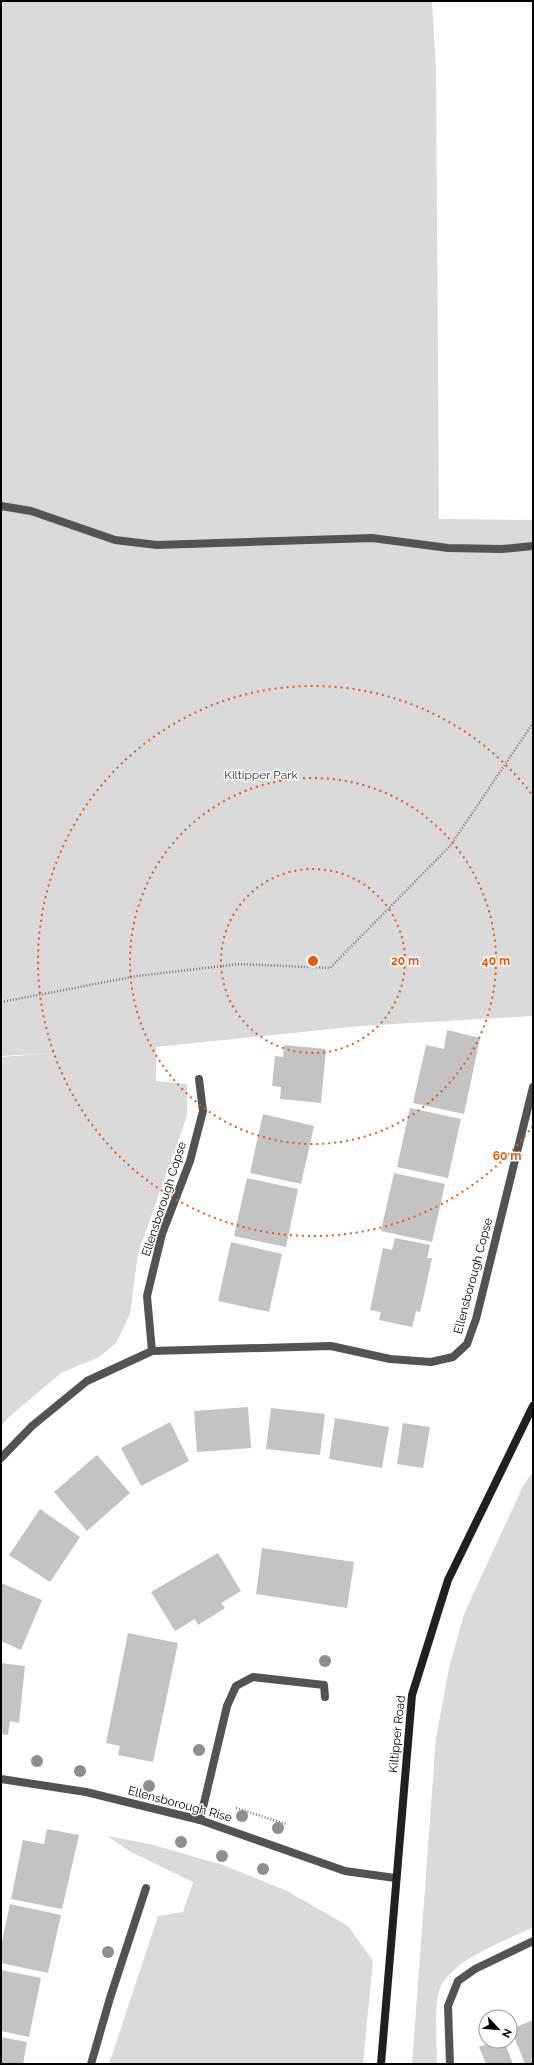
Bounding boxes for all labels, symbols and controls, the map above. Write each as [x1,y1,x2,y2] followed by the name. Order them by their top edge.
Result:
[224,768,298,782] park label: Kiltipper Park
[306,954,320,968] centre of rings
[391,954,419,968] text: 20 m
[482,954,510,968] text: 40 m
[139,1140,189,1258] street label: Ellensborough Copse
[493,1149,521,1163] text: 60 m
[451,1216,495,1336] street label: Ellensborough Copse
[386,1695,408,1773] street label: Kiltipper Road
[126,1783,234,1825] street label: Ellensborough Rise
[478,2009,518,2049] north arrow
[499,2027,514,2040] text: N

